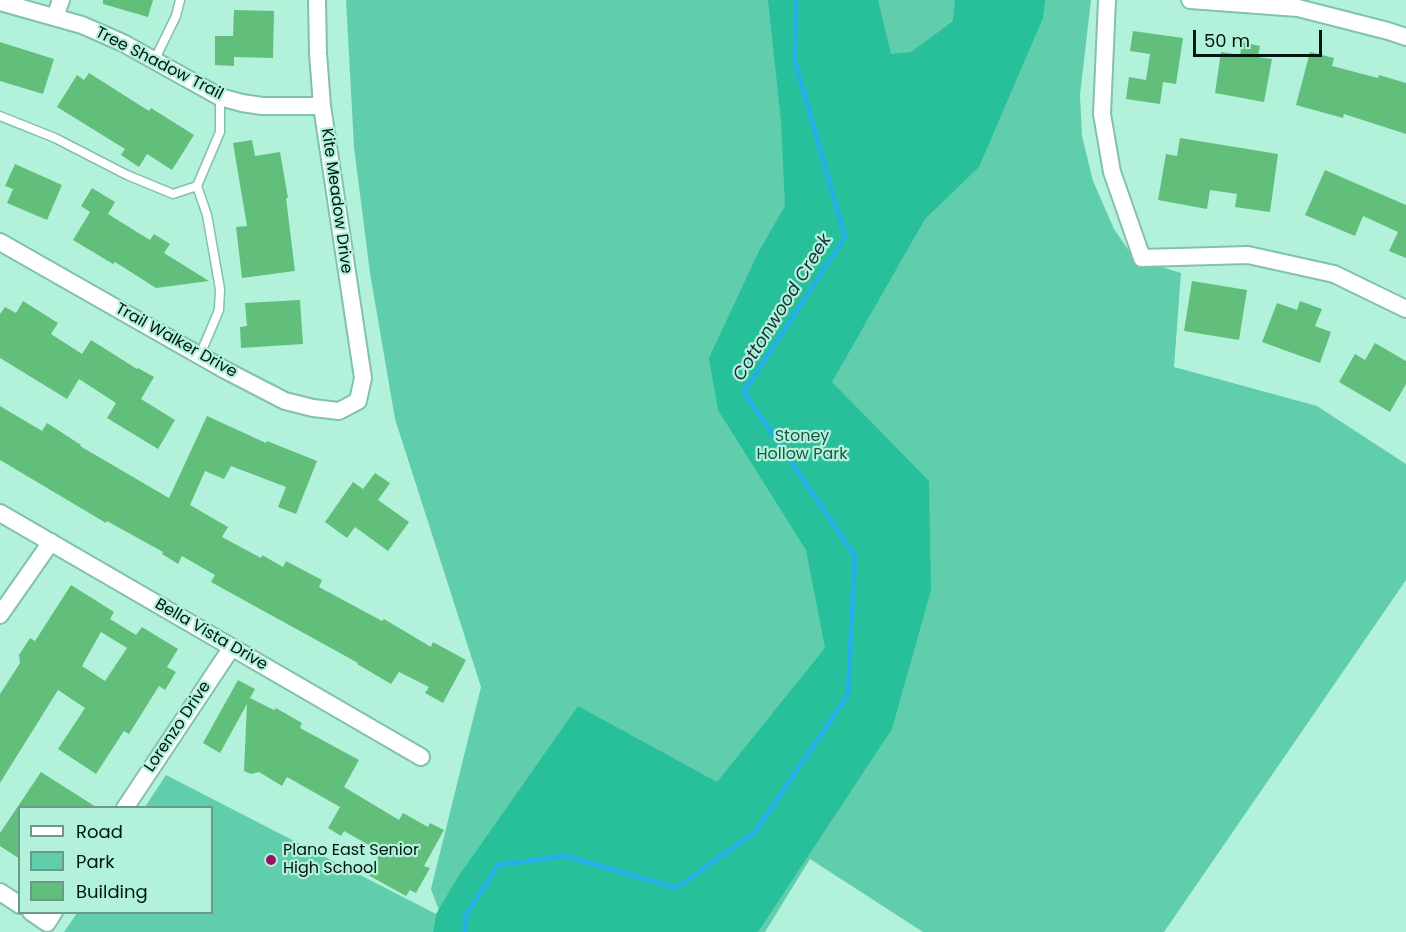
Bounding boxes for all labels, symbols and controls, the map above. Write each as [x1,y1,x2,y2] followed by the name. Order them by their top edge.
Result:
[1196,18,1325,56] scale bar
[92,23,226,105] street label: Tree Shadow Trail
[1204,28,1250,53] text: 50 m
[316,127,356,275] street label: Kite Meadow Drive
[729,231,837,385] water label: Cottonwood Creek
[112,300,240,382] street label: Trail Walker Drive
[756,427,848,465] park label: Stoney Hollow Park
[151,595,271,675] street label: Bella Vista Drive
[141,678,215,776] street label: Lorenzo Drive
[18,806,213,914] legend
[76,819,123,844] text: Road
[283,841,419,879] place label: Plano East Senior High School
[76,849,115,874] text: Park
[264,853,278,867] marker: Plano East Senior High School
[76,879,148,904] text: Building

